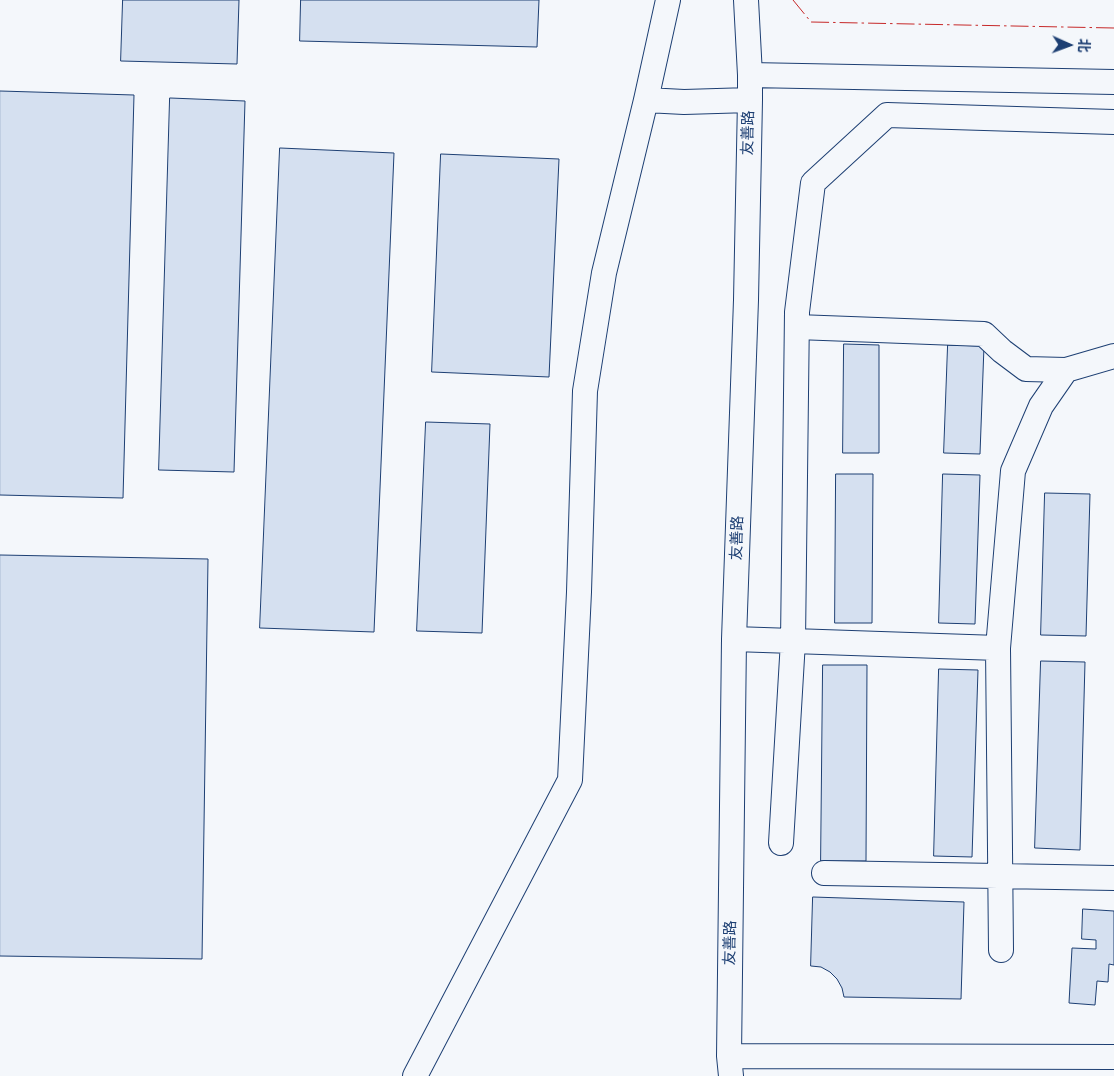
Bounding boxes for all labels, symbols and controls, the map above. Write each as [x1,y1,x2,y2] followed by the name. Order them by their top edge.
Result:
[1044,20,1094,70] north arrow
[1076,38,1092,53] text: 北
[740,110,758,156] street label: 友善路
[728,515,748,561] street label: 友善路
[722,920,740,966] street label: 友善路

